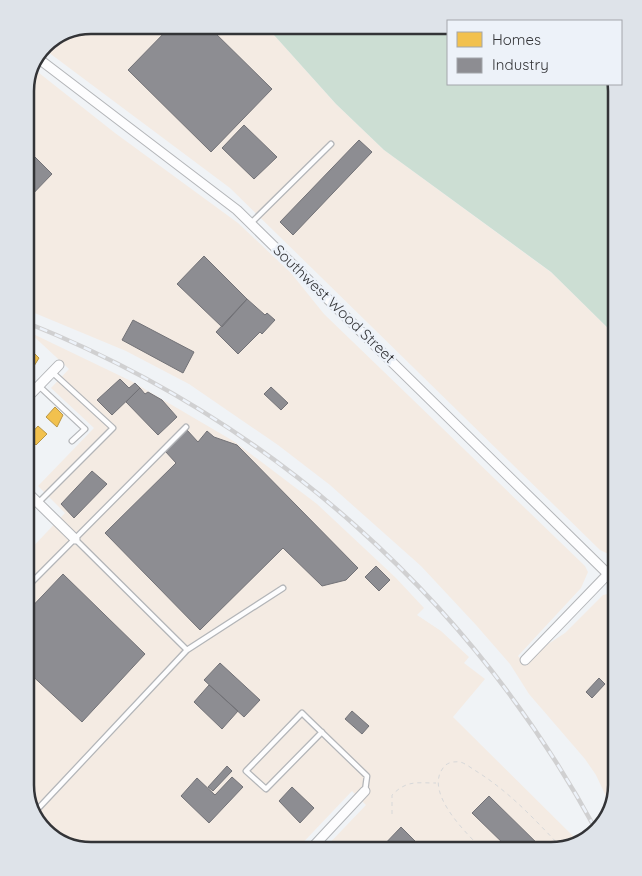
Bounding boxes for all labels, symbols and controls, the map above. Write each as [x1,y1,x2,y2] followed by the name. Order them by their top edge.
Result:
[447,20,622,85] legend
[492,30,541,49] text: Homes
[492,55,549,74] text: Industry
[269,240,399,367] street label: Southwest Wood Street

